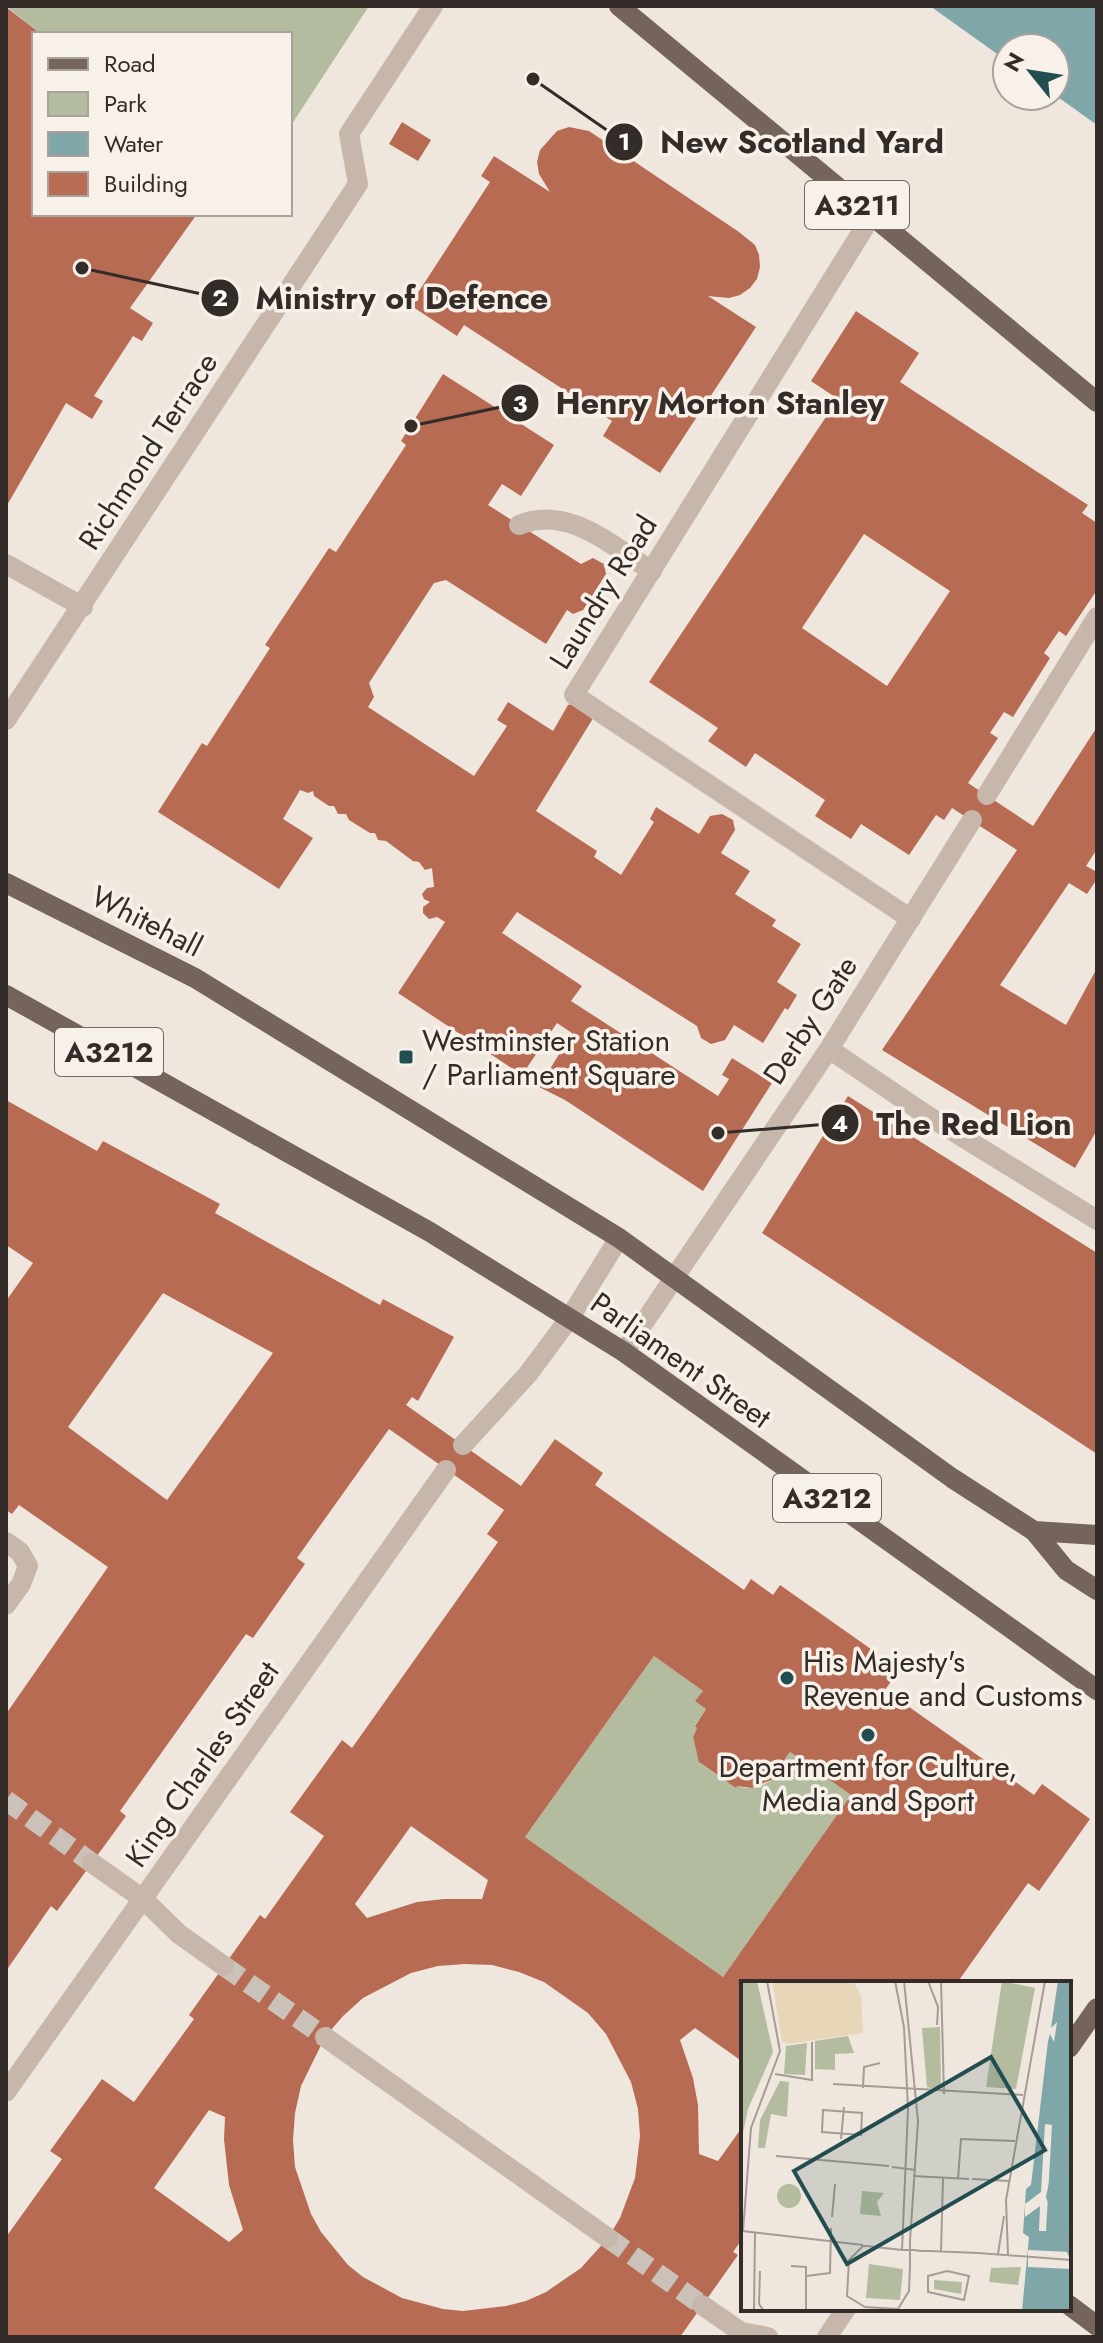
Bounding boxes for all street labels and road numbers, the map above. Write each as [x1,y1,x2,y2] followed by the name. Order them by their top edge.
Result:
[805,181,909,229] road number: A3211
[68,344,228,558] street label: Richmond Terrace
[538,507,668,677] street label: Laundry Road
[84,875,210,967] street label: Whitehall
[752,947,868,1093] street label: Derby Gate
[55,1028,163,1076] road number: A3212
[582,1282,781,1439] street label: Parliament Street
[773,1474,881,1522] road number: A3212
[115,1652,290,1876] street label: King Charles Street

